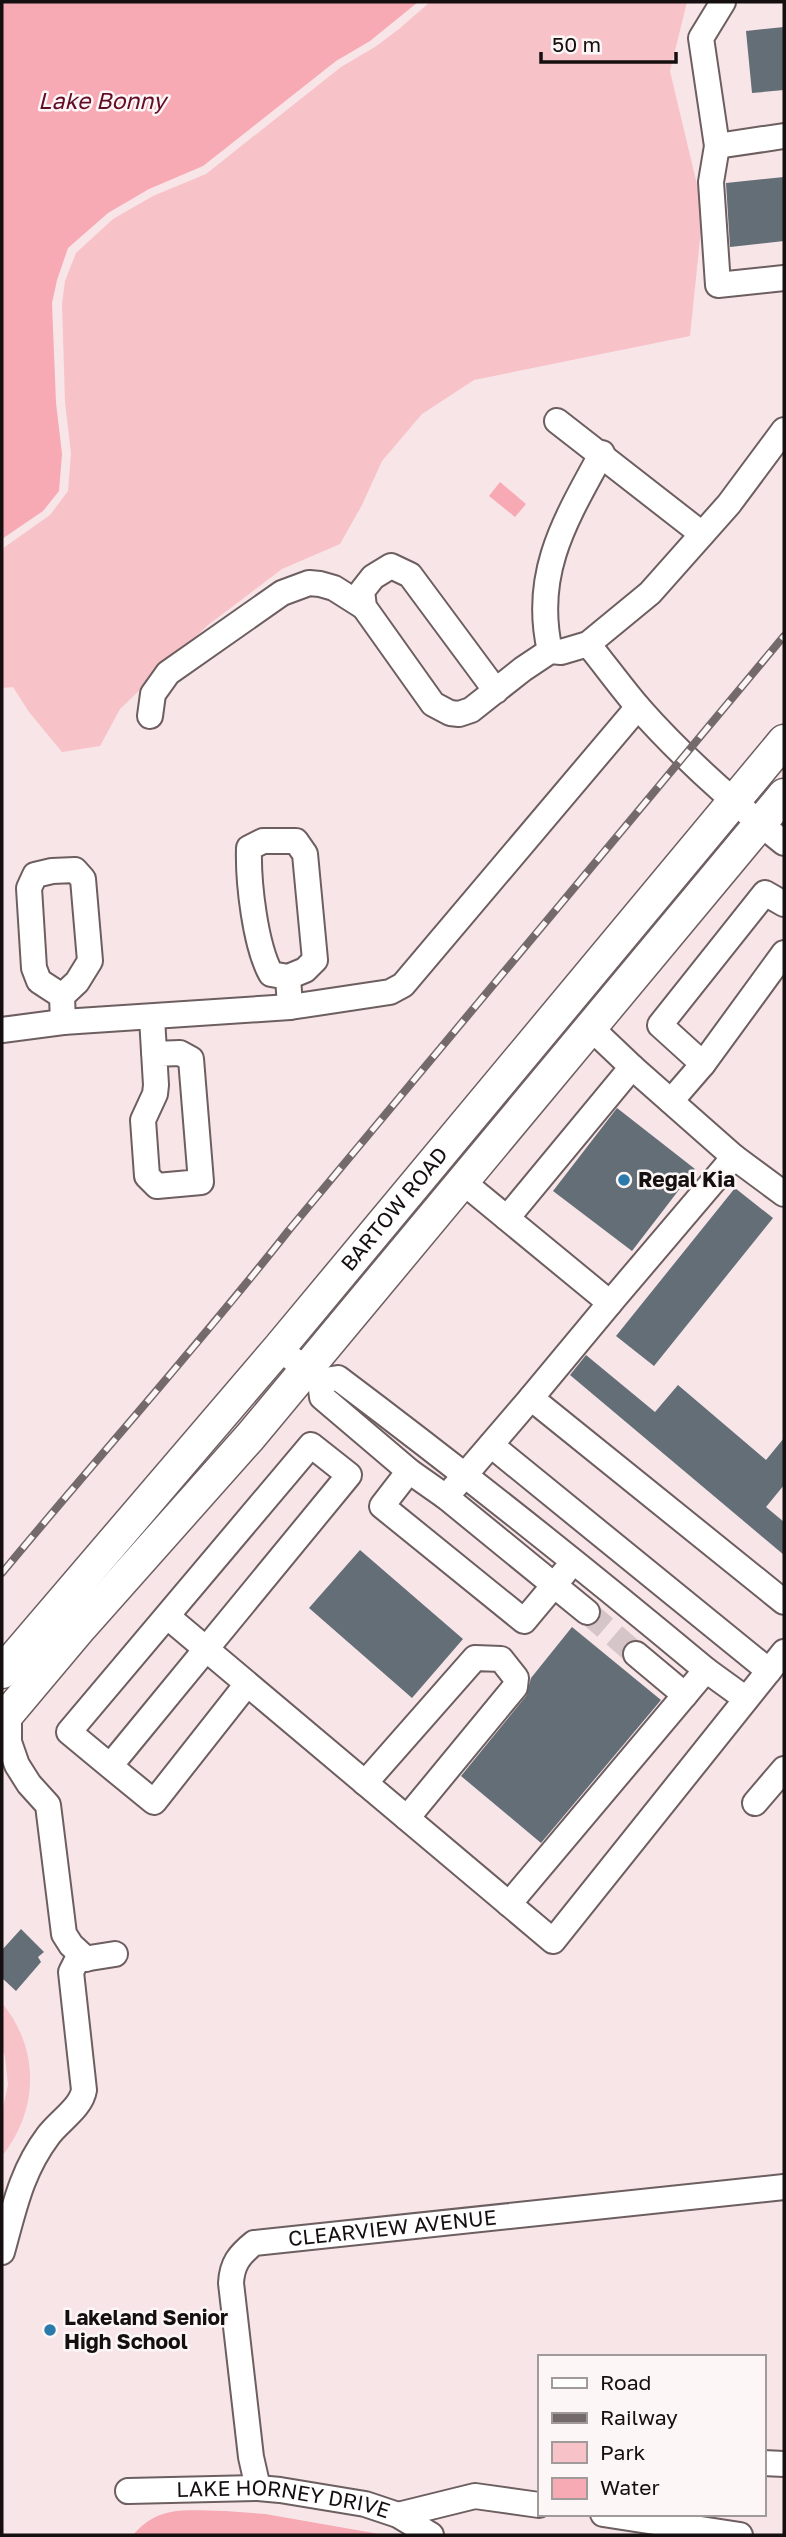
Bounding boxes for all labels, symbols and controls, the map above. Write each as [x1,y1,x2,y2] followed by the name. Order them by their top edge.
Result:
[541,21,676,65] scale bar
[552,31,601,57] text: 50 m
[38,86,169,114] water label: Lake Bonny
[335,1141,453,1276] street label: BARTOW ROAD
[638,1166,735,1192] place label: Regal Kia
[616,1172,632,1188] marker: Regal Kia
[287,2203,498,2251] street label: CLEARVIEW AVENUE
[64,2304,228,2354] place label: Lakeland Senior High School
[42,2322,58,2338] marker: Lakeland Senior High School
[538,2355,765,2516] legend
[600,2369,651,2395] text: Road
[600,2404,678,2430] text: Railway
[600,2439,646,2465] text: Park
[176,2473,393,2523] street label: LAKE HORNEY DRIVE
[600,2474,660,2500] text: Water

